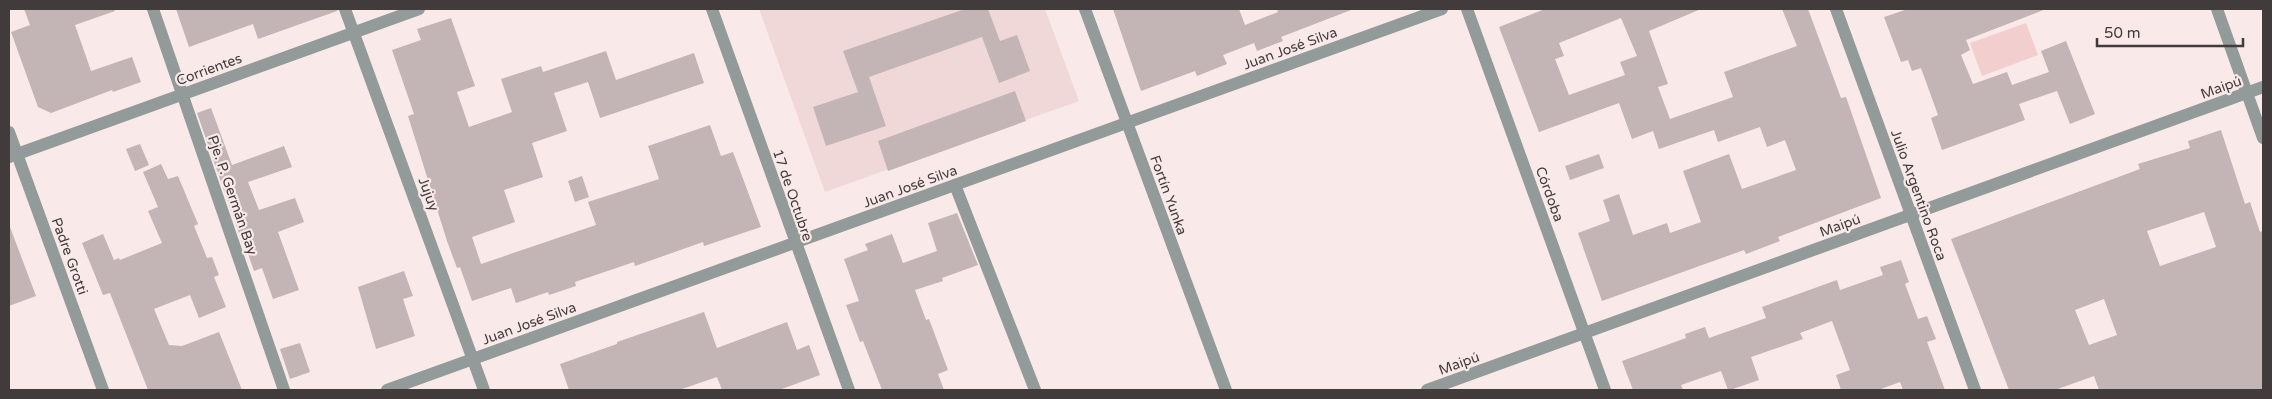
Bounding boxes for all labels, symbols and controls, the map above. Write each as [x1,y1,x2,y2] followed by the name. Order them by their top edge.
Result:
[2097,15,2243,47] scale bar
[1241,24,1340,73] street label: Juan José Silva
[2104,24,2141,42] text: 50 m
[174,50,244,89] street label: Corrientes
[2198,72,2244,103] street label: Maipú
[1887,127,1950,263] street label: Julio Argentino Roca
[204,133,261,258] street label: Pje. P. Germán Bay
[769,147,816,243] street label: 17 de Octubre
[1146,153,1191,237] street label: Fortín Yunka
[861,162,960,211] street label: Juan José Silva
[1532,164,1567,224] street label: Córdoba
[415,175,443,214] street label: Jujuy
[1817,210,1863,241] street label: Maipú
[48,215,91,297] street label: Padre Grotti
[480,299,579,348] street label: Juan José Silva
[1436,348,1482,379] street label: Maipú

